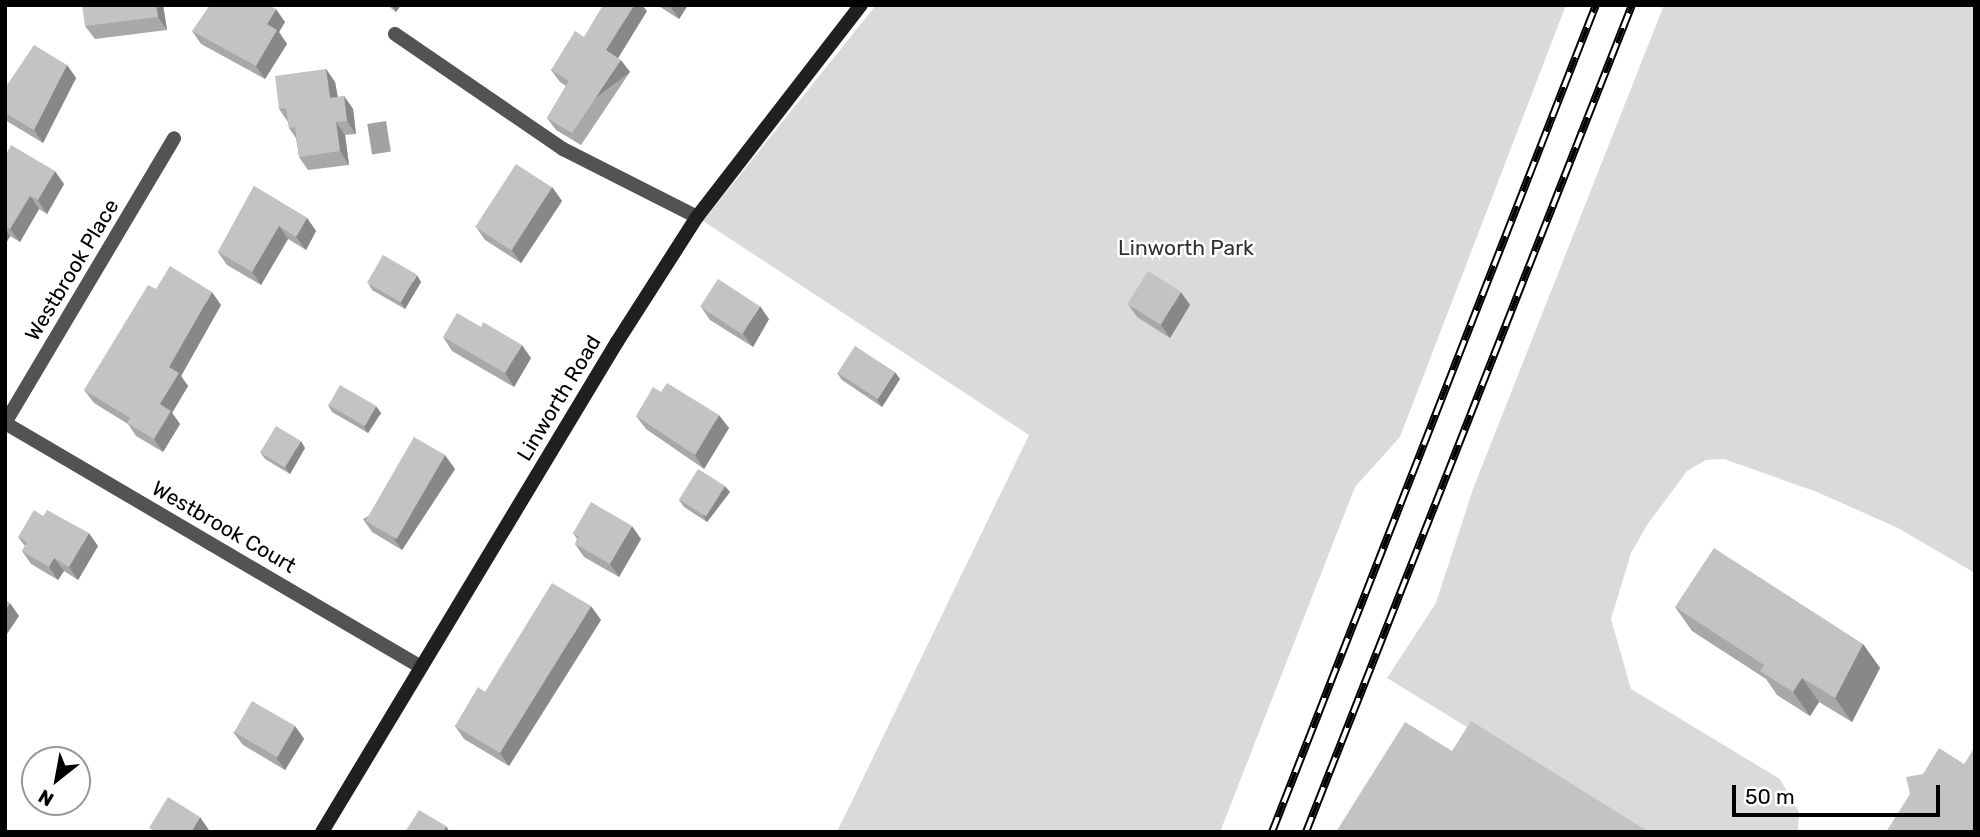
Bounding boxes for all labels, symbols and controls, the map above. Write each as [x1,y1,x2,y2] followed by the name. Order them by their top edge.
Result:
[20,195,124,345] street label: Westbrook Place
[1118,235,1254,261] park label: Linworth Park
[512,331,606,465] street label: Linworth Road
[147,476,301,578] street label: Westbrook Court
[21,746,91,816] north arrow
[1735,770,1943,814] scale bar
[34,784,58,811] text: N
[1745,784,1795,809] text: 50 m

